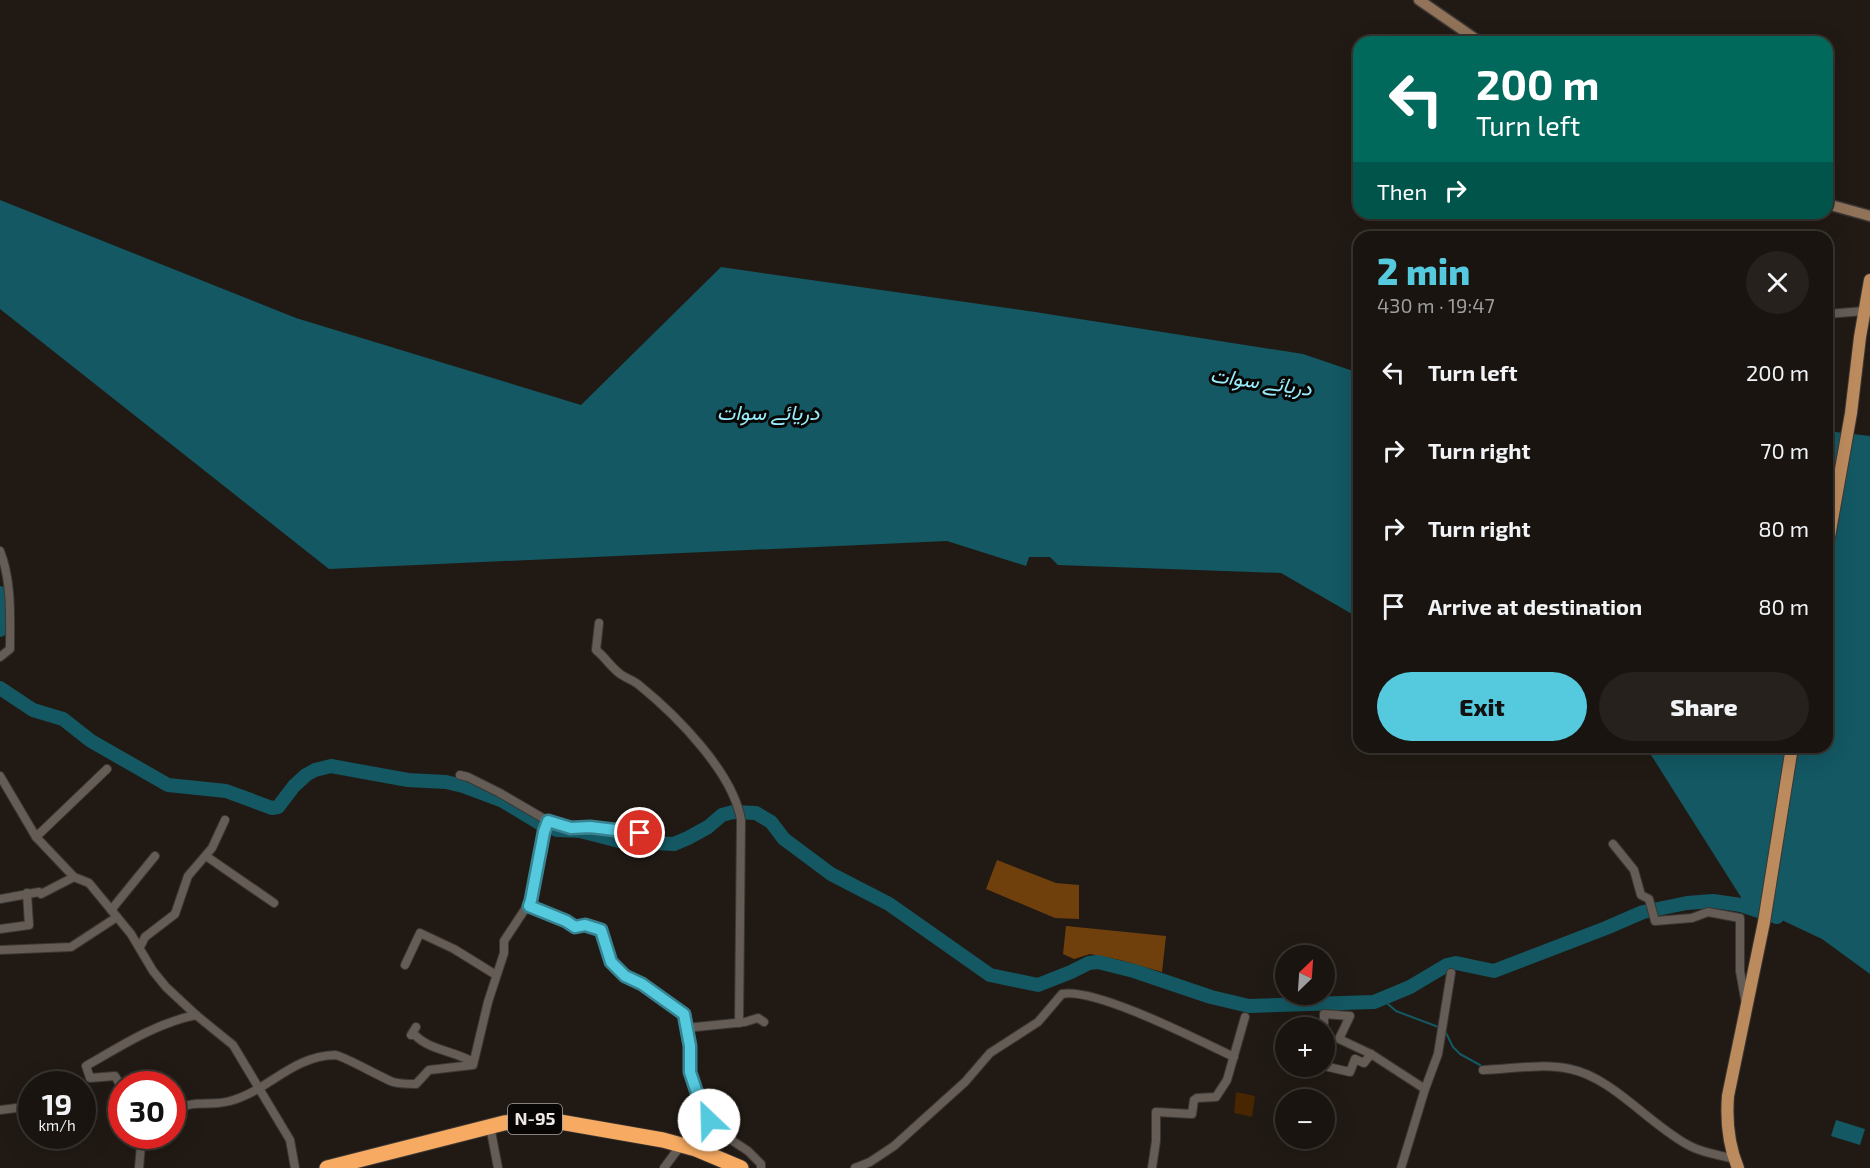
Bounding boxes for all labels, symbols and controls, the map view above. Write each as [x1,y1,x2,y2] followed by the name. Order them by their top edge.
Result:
[1476,58,1599,108] text: 200 m
[1377,60,1455,138] icon: left
[1476,109,1580,141] text: Turn left
[1439,174,1472,207] icon: right
[1377,178,1427,204] text: Then
[1377,249,1470,292] text: 2 min
[1746,251,1809,314] button: close
[1377,293,1495,317] text: 430 m · 19:47
[1377,356,1410,389] icon: left
[1428,359,1517,385] text: Turn left
[1746,359,1809,385] text: 200 m
[1208,361,1315,402] water label: دریائے سوات
[717,399,820,426] water label: دریائے سوات
[1377,434,1410,467] icon: right
[1428,437,1530,463] text: Turn right
[1760,437,1809,463] text: 70 m
[1377,512,1410,545] icon: right
[1428,515,1530,541] text: Turn right
[1758,515,1809,541] text: 80 m
[1377,590,1410,623] icon: arrive
[1428,593,1642,619] text: Arrive at destination
[1758,593,1809,619] text: 80 m
[1377,672,1587,741] button: Exit
[1599,672,1809,741] button: Share
[614,807,665,858] pin
[623,816,656,849] icon: arrive
[1275,945,1335,1005] north arrow
[1275,945,1335,1149] map controls
[1275,1017,1335,1077] button: +
[108,1071,186,1149] speed limit sign: 30
[42,1085,72,1121] text: 19
[677,1088,741,1152] position arrow
[1275,1089,1335,1149] button: −
[508,1104,562,1134] road number: N-95
[38,1116,76,1134] text: km/h

